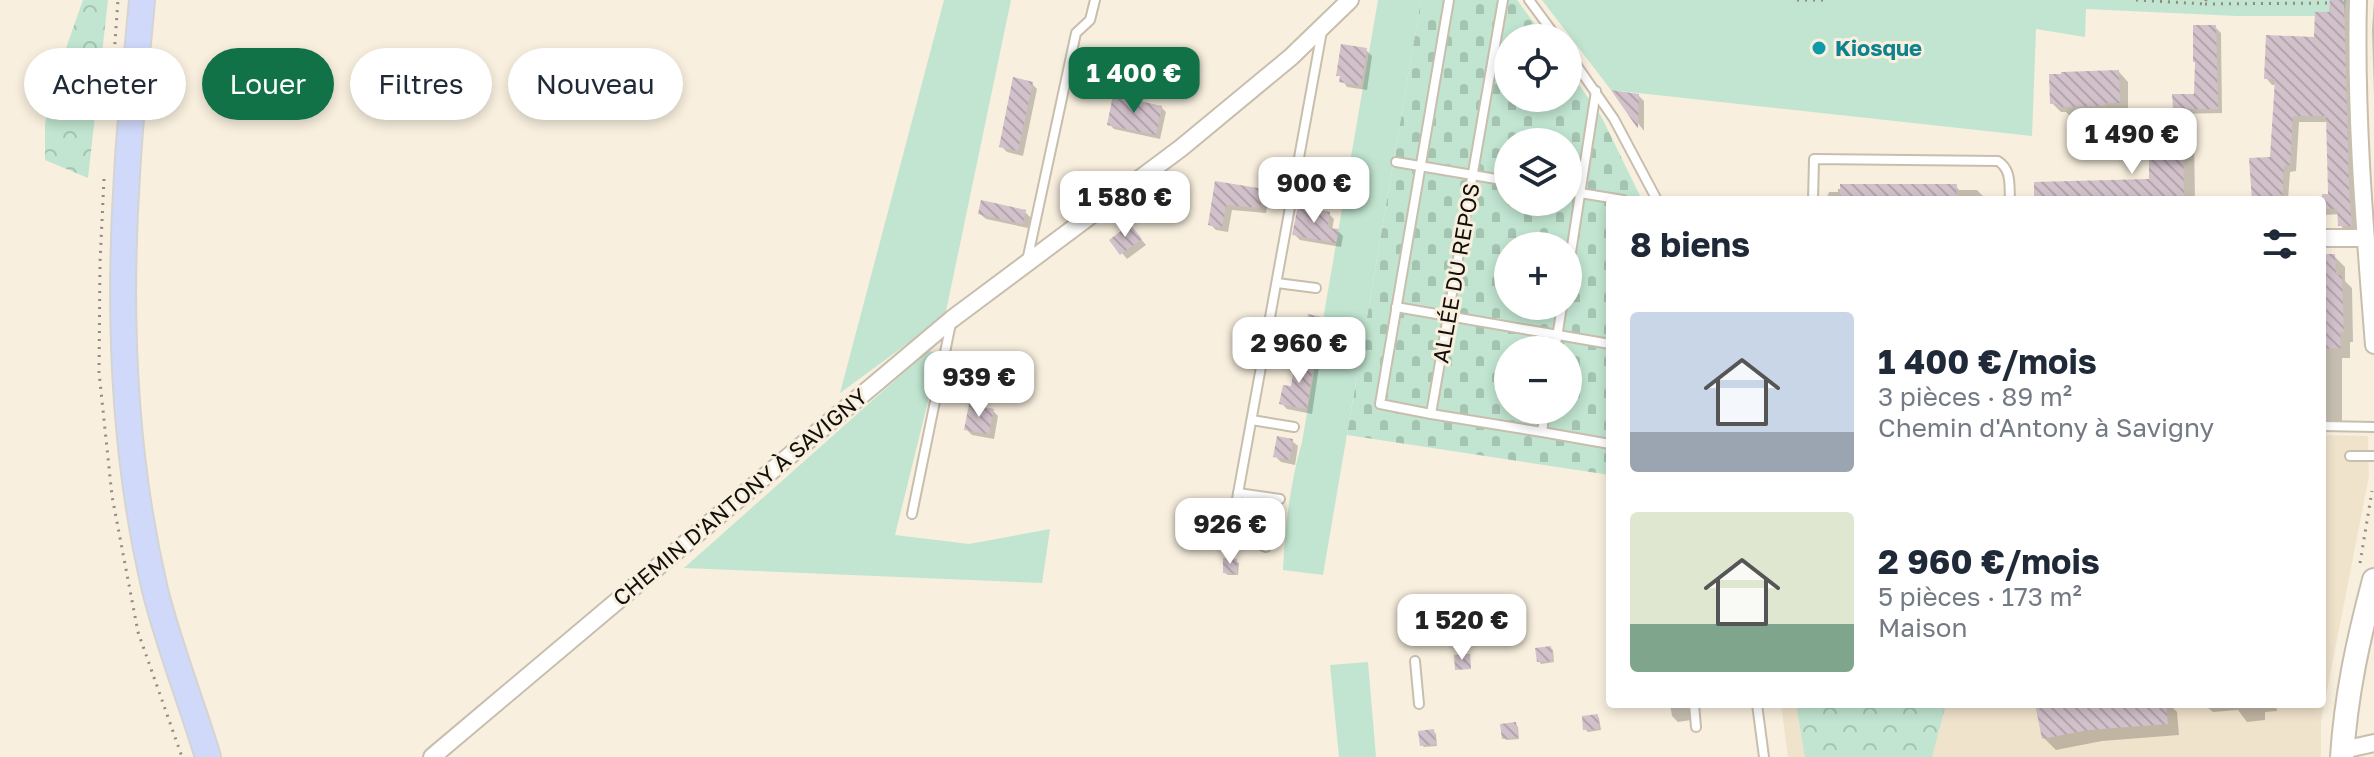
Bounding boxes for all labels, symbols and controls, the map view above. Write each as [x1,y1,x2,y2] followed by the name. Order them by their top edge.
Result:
[1494,24,1582,424] map controls
[1494,24,1582,112] button: locate
[1835,34,1922,61] place label: Kiosque
[1810,39,1828,57] marker: Kiosque
[1060,47,1208,115] pin: 1 400 €
[24,48,186,120] chip: Acheter
[202,48,334,120] chip: Louer
[350,48,492,120] chip: Filtres
[508,48,683,120] chip: Nouveau
[1087,57,1181,88] text: 1 400 €
[2058,108,2206,176] pin: 1 490 €
[2085,118,2179,149] text: 1 490 €
[1494,128,1582,216] button: layers
[1258,157,1370,225] pin: 900 €
[1276,167,1352,198] text: 900 €
[1051,171,1199,239] pin: 1 580 €
[1078,181,1172,212] text: 1 580 €
[1426,181,1485,365] street label: ALLÉE DU REPOS
[2258,222,2302,266] icon: filters
[1630,224,1750,264] text: 8 biens
[1494,232,1582,320] button: +
[1225,317,1373,385] pin: 2 960 €
[1250,327,1348,358] text: 2 960 €
[1494,336,1582,424] button: −
[1878,341,2097,381] text: 1 400 €/mois
[1694,344,1790,440] icon: home
[923,351,1035,419] pin: 939 €
[942,361,1016,392] text: 939 €
[1878,381,2072,412] text: 3 pièces · 89 m²
[607,382,872,611] street label: CHEMIN D'ANTONY À SAVIGNY
[1878,412,2214,443] text: Chemin d'Antony à Savigny
[1174,498,1286,566] pin: 926 €
[1193,508,1267,539] text: 926 €
[1878,541,2100,581] text: 2 960 €/mois
[1694,544,1790,640] icon: home
[1878,581,2082,612] text: 5 pièces · 173 m²
[1388,594,1536,662] pin: 1 520 €
[1415,604,1509,635] text: 1 520 €
[1878,612,1967,643] text: Maison

